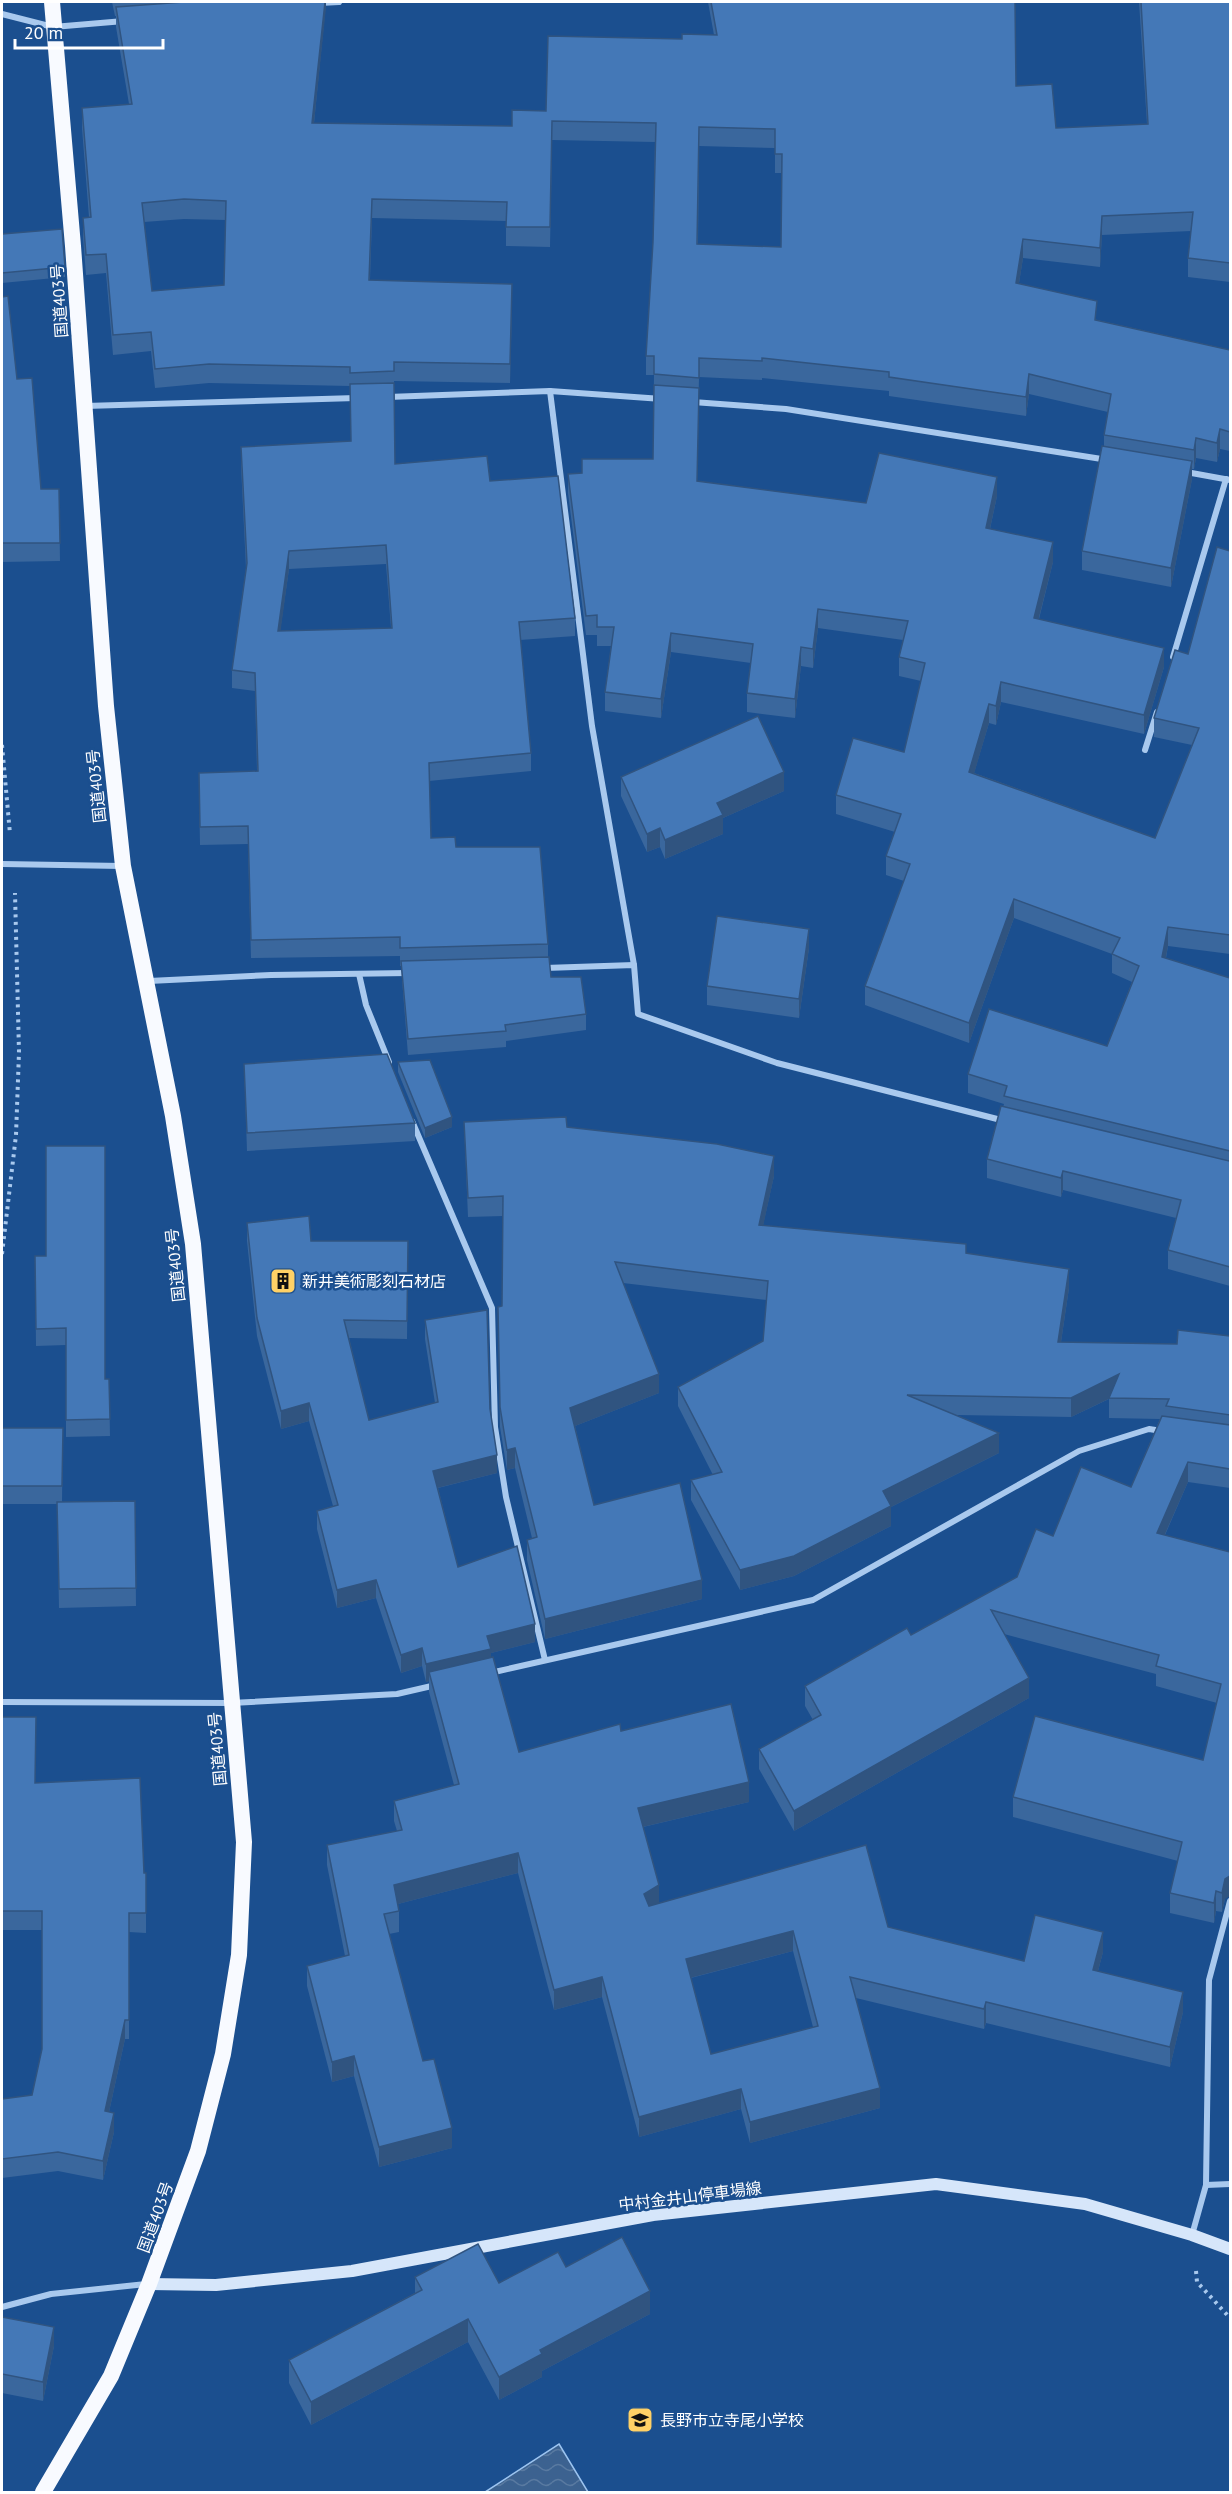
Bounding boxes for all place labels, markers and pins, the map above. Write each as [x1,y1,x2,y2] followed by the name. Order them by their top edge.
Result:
[268,1266,298,1296] building icon: 新井美術彫刻石材店
[302,1271,446,1291] place label: 新井美術彫刻石材店
[625,2405,655,2435] school or university icon: 長野市立寺尾小学校
[660,2410,804,2430] place label: 長野市立寺尾小学校

